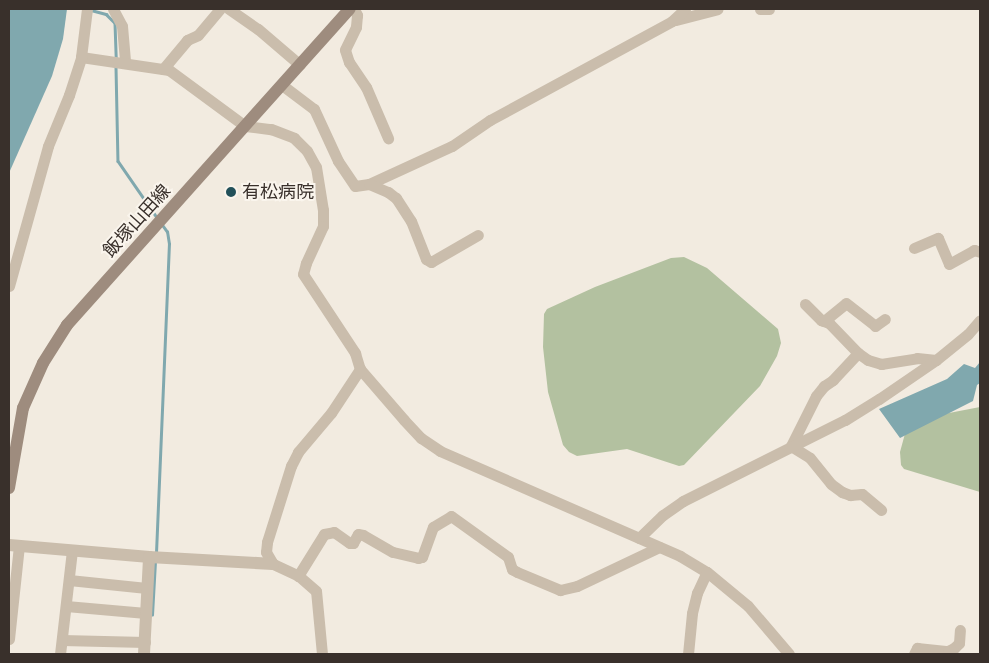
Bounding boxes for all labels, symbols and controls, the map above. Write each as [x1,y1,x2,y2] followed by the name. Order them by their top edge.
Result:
[99,180,175,262] street label: 飯塚山田線
[242,181,314,203] place label: 有松病院
[224,185,238,199] marker: 有松病院

